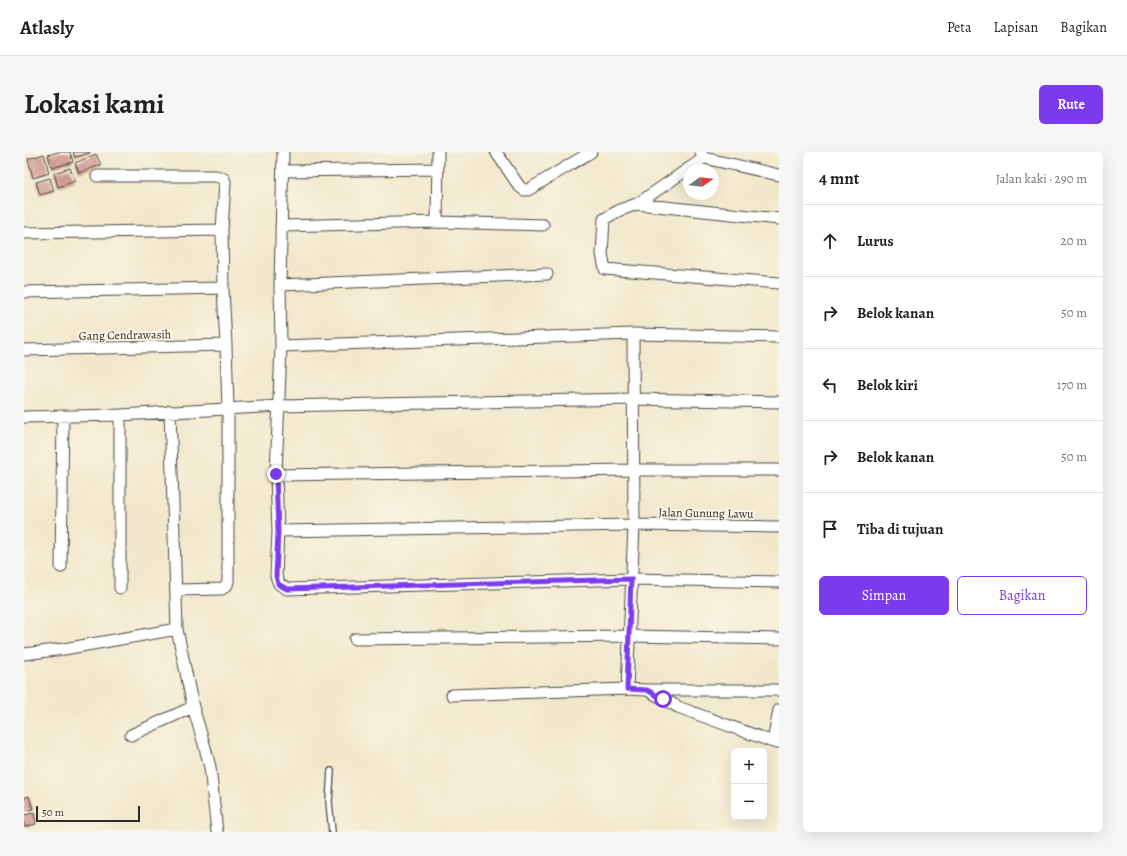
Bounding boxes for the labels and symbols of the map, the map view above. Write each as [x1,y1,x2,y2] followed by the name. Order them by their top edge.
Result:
[683,164,719,200] north arrow
[79,326,172,344] street label: Gang Cendrawasih
[267,465,285,483] route end
[658,504,754,522] street label: Jalan Gunung Lawu
[654,690,672,708] route start
[36,804,140,823] scale bar

